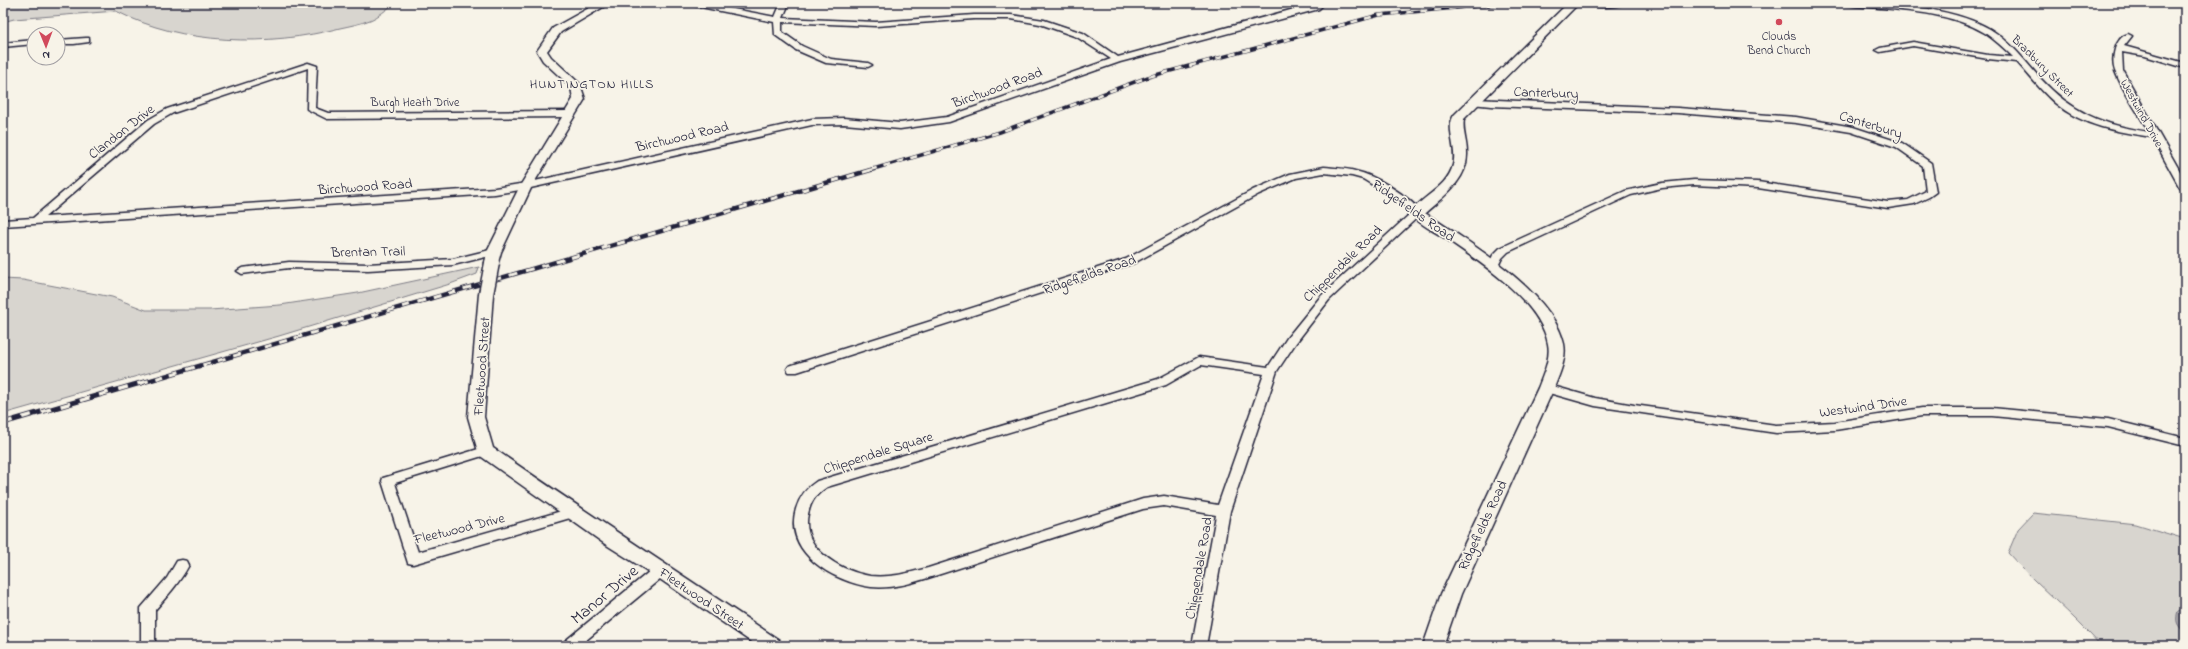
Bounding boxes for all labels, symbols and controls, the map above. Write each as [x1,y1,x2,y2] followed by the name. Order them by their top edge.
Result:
[1774,17,1784,27] marker: Clouds Bend Church
[26,26,66,66] north arrow
[1747,28,1811,60] place label: Clouds Bend Church
[2006,31,2078,103] street label: Bradbury Street
[42,47,50,63] text: N
[949,62,1046,115] street label: Birchwood Road
[530,75,654,94] district label: HUNTINGTON HILLS
[2115,76,2168,151] street label: Westwind Drive
[1513,82,1579,106] street label: Canterbury
[370,94,460,113] street label: Burgh Heath Drive
[84,99,160,165] street label: Clandon Drive
[1836,106,1905,146] street label: Canterbury
[633,117,731,159] street label: Birchwood Road
[316,174,413,201] street label: Birchwood Road
[1367,175,1459,249] street label: Ridgefields Road
[1299,221,1388,307] street label: Chippendale Road
[330,241,405,264] street label: Brentan Trail
[1040,250,1139,302] street label: Ridgefields Road
[469,316,496,417] street label: Fleetwood Street
[1818,391,1909,424] street label: Westwind Drive
[821,427,937,480] street label: Chippendale Square
[1453,477,1514,575] street label: Ridgefields Road
[411,508,508,551] street label: Fleetwood Drive
[1180,515,1219,621] street label: Chippendale Road
[566,559,645,631] street label: Manor Drive
[653,562,748,636] street label: Fleetwood Street

